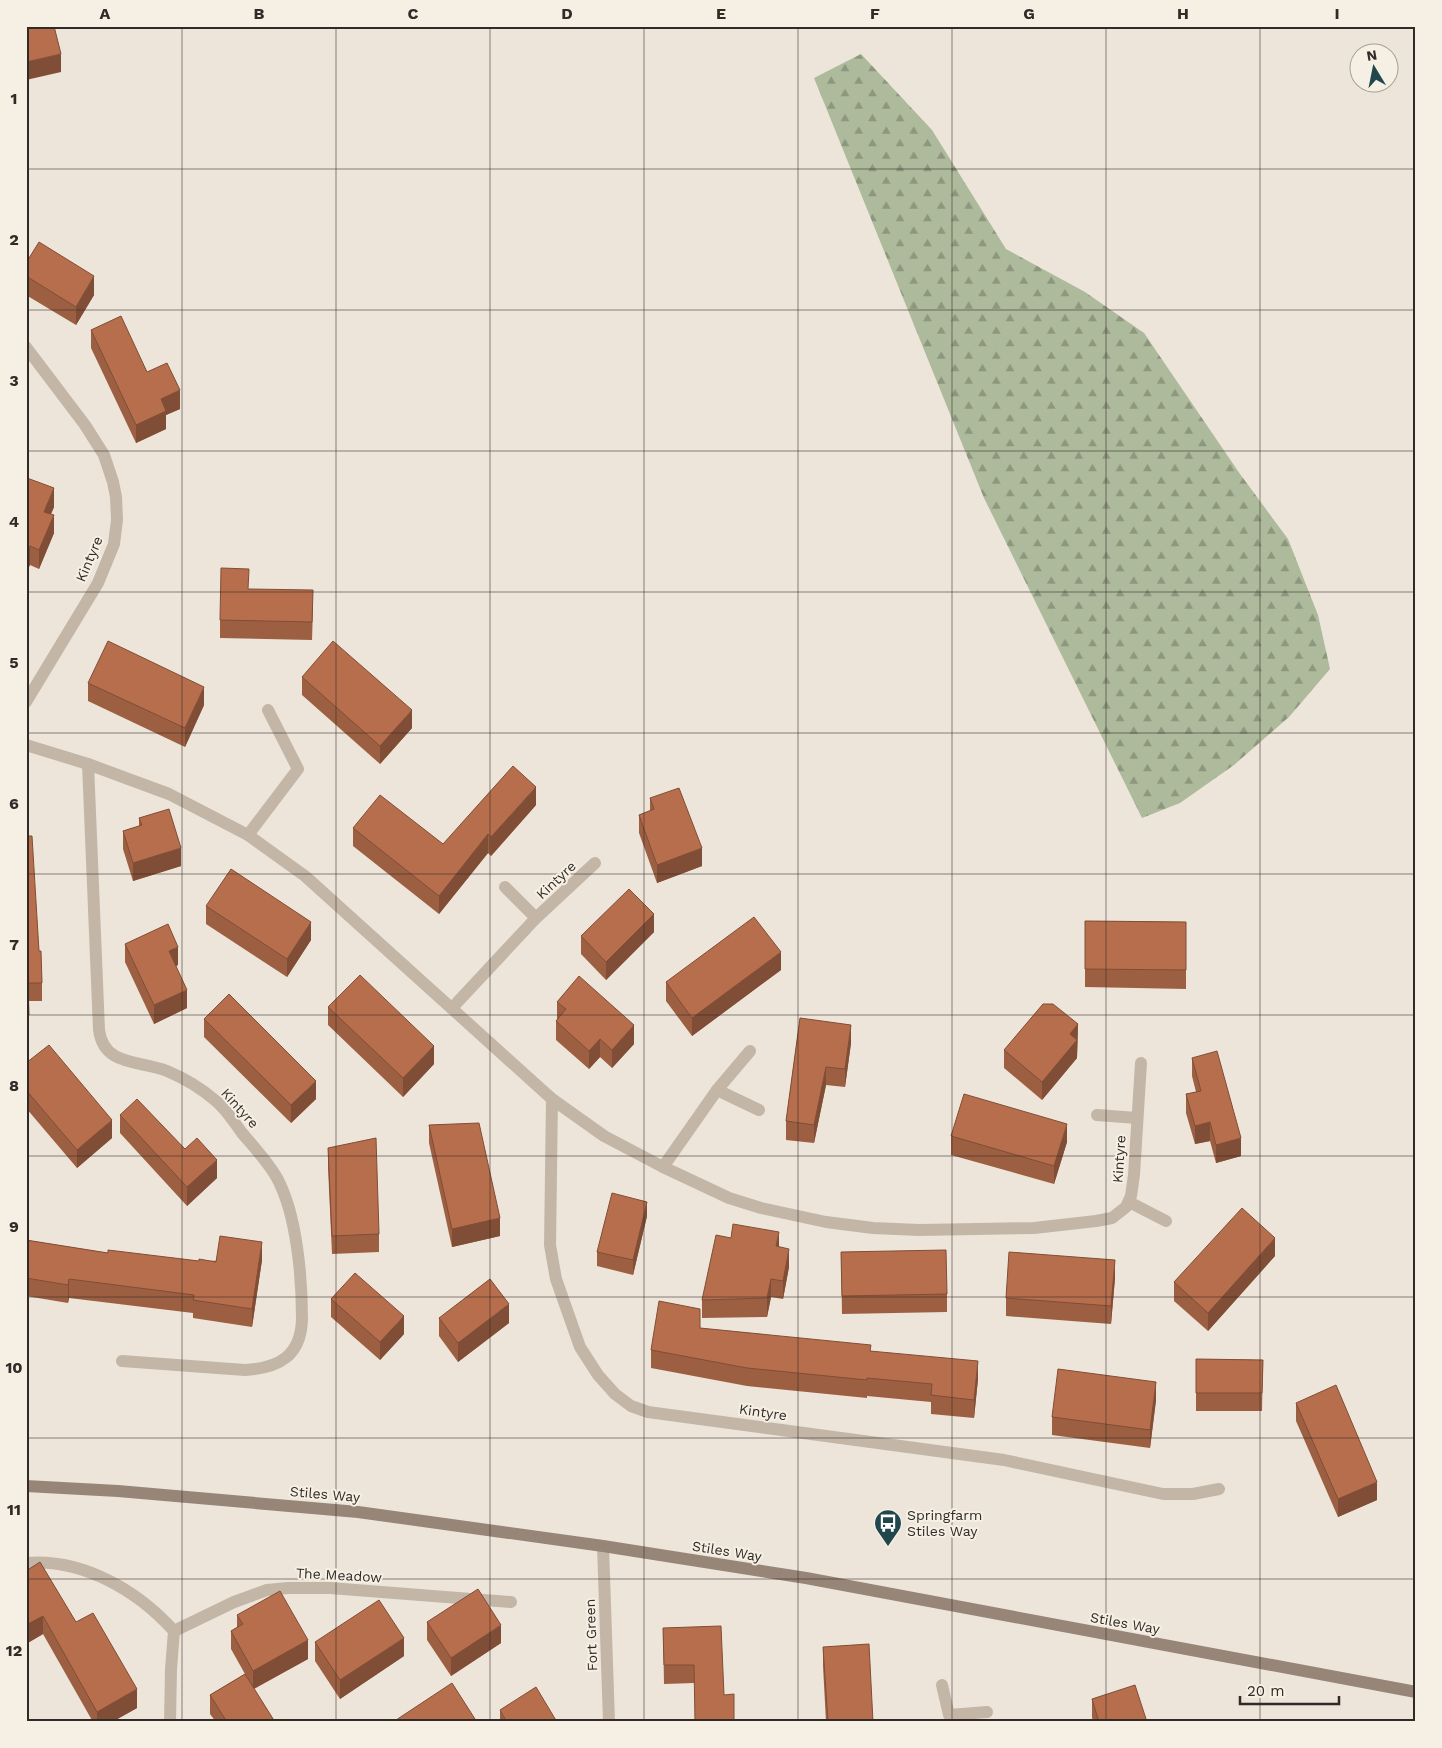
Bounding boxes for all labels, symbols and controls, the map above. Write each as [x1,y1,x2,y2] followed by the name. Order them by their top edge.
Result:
[100,4,111,23] text: A
[254,4,265,23] text: B
[408,4,419,23] text: C
[561,4,573,23] text: D
[716,4,726,23] text: E
[870,4,880,23] text: F
[1023,4,1035,23] text: G
[1177,4,1189,23] text: H
[1334,4,1340,23] text: I
[1350,42,1400,92] north arrow
[1365,46,1378,64] text: N
[11,89,17,108] text: 1
[9,230,19,249] text: 2
[9,371,19,390] text: 3
[9,512,19,531] text: 4
[72,534,106,584] street label: Kintyre
[9,653,19,672] text: 5
[9,794,19,813] text: 6
[533,858,579,902] street label: Kintyre
[9,935,19,954] text: 7
[9,1076,19,1095] text: 8
[218,1085,262,1131] street label: Kintyre
[1109,1134,1129,1184] street label: Kintyre
[9,1217,19,1236] text: 9
[5,1358,23,1377] text: 10
[738,1401,788,1423] street label: Kintyre
[289,1483,362,1505] street label: Stiles Way
[7,1500,21,1519] text: 11
[907,1507,982,1539] place label: Springfarm Stiles Way
[873,1508,903,1547] bus stop icon: Springfarm Stiles Way
[691,1538,764,1565] street label: Stiles Way
[296,1565,383,1585] street label: The Meadow
[582,1598,600,1672] street label: Fort Green
[1089,1609,1162,1637] street label: Stiles Way
[6,1641,22,1660] text: 12
[1240,1673,1338,1705] scale bar
[1247,1682,1285,1700] text: 20 m

